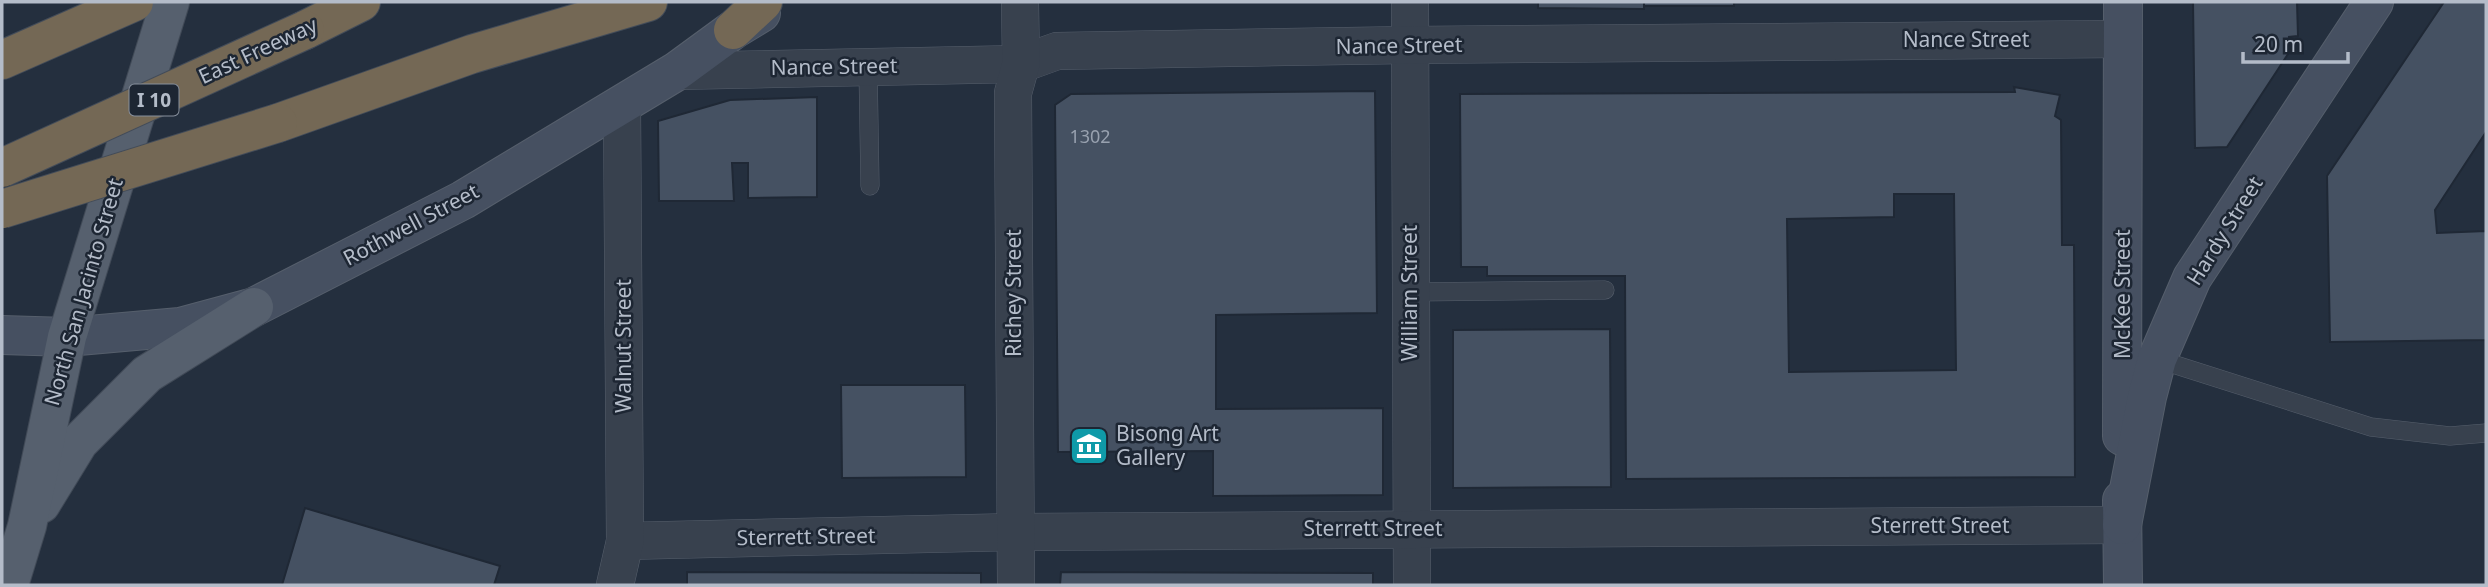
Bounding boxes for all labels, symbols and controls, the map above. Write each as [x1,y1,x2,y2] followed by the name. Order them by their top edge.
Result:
[194,10,322,90] street label: East Freeway
[2243,21,2348,65] scale bar
[1903,25,2030,53] street label: Nance Street
[1335,30,1463,60] street label: Nance Street
[2254,30,2303,58] text: 20 m
[770,51,898,81] street label: Nance Street
[130,85,178,116] road number: I 10
[1069,124,1111,148] house number: 1302
[2180,170,2269,290] street label: Hardy Street
[37,174,129,409] street label: North San Jacinto Street
[338,176,484,272] street label: Rothwell Street
[1395,224,1423,361] street label: William Street
[999,229,1027,357] street label: Richey Street
[2108,229,2136,359] street label: McKee Street
[609,279,637,413] street label: Walnut Street
[1116,419,1219,471] place label: Bisong Art Gallery
[1068,425,1110,467] museum icon: Bisong Art Gallery
[1871,511,2010,539] street label: Sterrett Street
[1304,514,1443,542] street label: Sterrett Street
[736,521,876,551] street label: Sterrett Street

